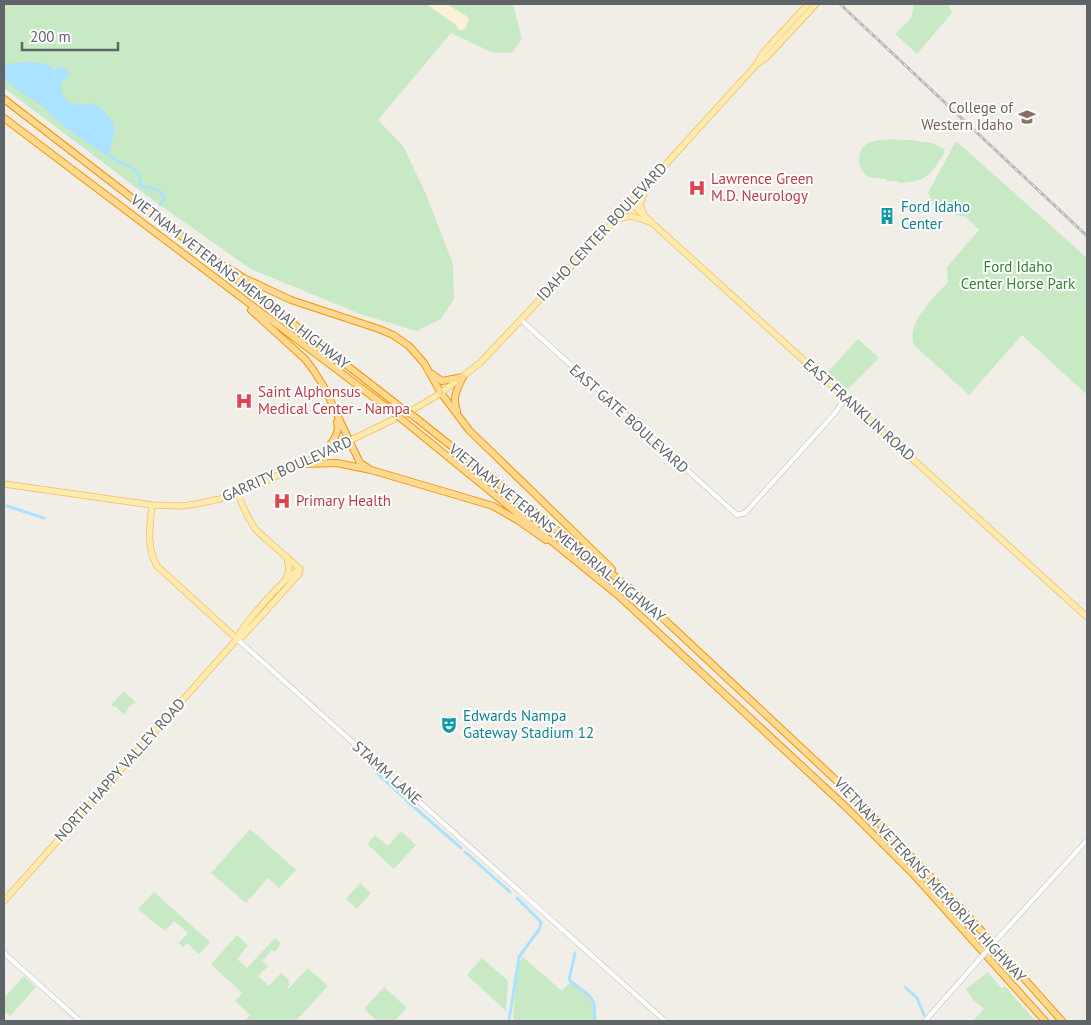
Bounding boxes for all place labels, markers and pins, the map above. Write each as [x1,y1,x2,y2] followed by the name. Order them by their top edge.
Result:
[921,98,1014,134] place label: College of Western Idaho
[1017,107,1037,127] school or university icon: College of Western Idaho
[711,169,813,205] place label: Lawrence Green M.D. Neurology
[687,178,707,198] hospital icon: Lawrence Green M.D. Neurology
[901,197,970,233] place label: Ford Idaho Center
[877,206,897,226] building icon: Ford Idaho Center
[258,382,410,418] place label: Saint Alphonsus Medical Center - Nampa
[234,391,254,411] hospital icon: Saint Alphonsus Medical Center - Nampa
[272,491,292,511] hospital icon: Primary Health
[296,491,391,510] place label: Primary Health
[463,706,594,742] place label: Edwards Nampa Gateway Stadium 12
[439,715,459,735] theatre icon: Edwards Nampa Gateway Stadium 12

